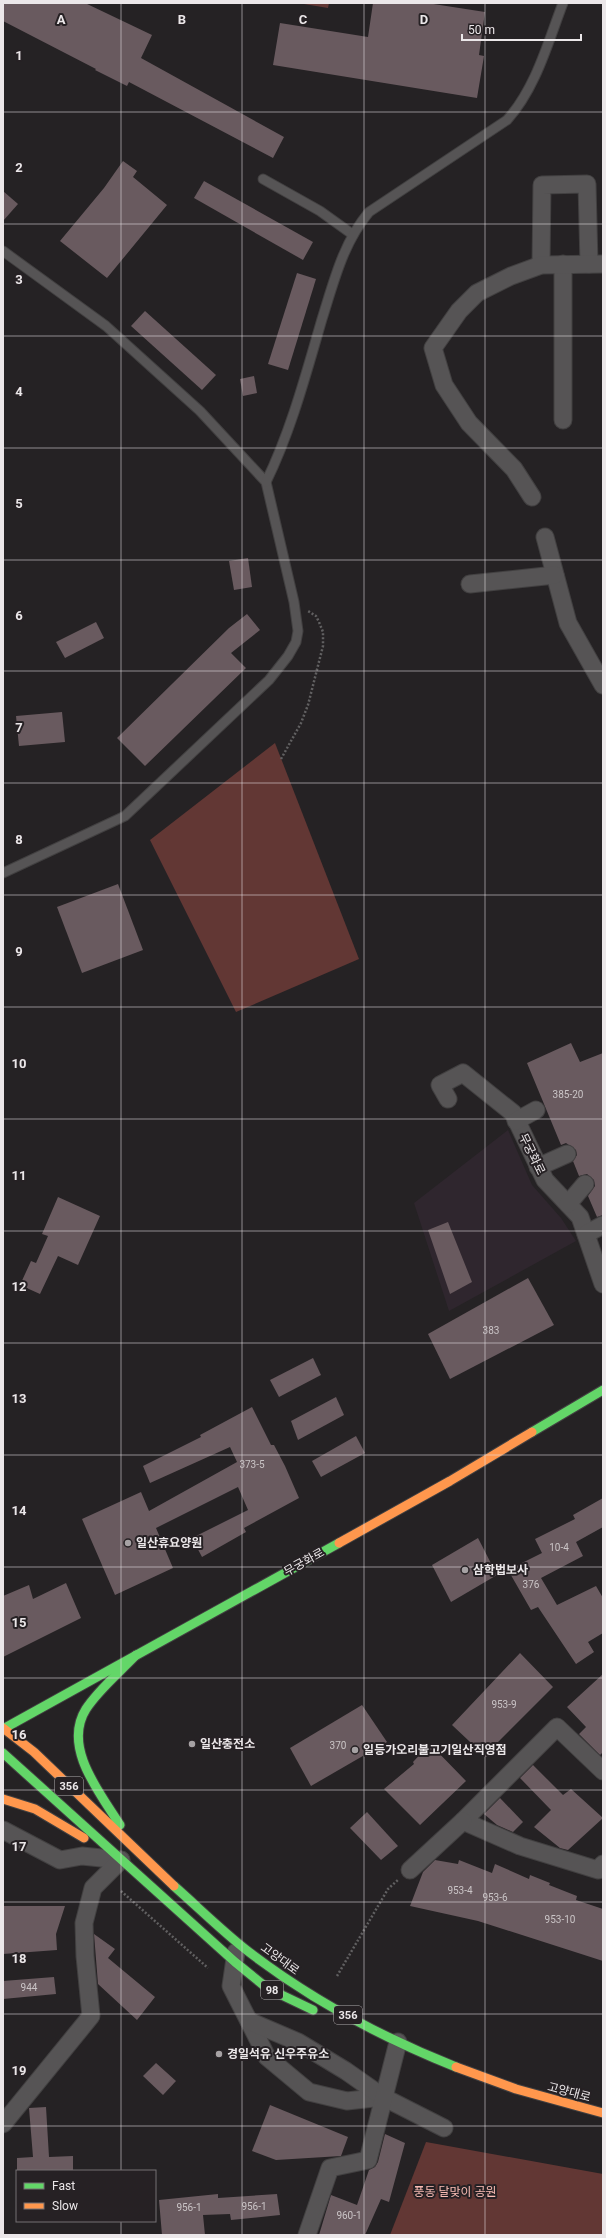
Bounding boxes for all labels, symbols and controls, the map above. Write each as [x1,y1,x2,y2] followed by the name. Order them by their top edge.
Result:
[57,12,66,27] text: A
[178,12,186,27] text: B
[299,12,308,27] text: C
[420,12,428,27] text: D
[462,16,581,42] scale bar
[468,23,495,37] text: 50 m
[15,48,23,63] text: 1
[15,160,23,175] text: 2
[15,272,23,287] text: 3
[15,384,23,399] text: 4
[15,496,23,511] text: 5
[15,608,23,623] text: 6
[15,720,23,735] text: 7
[15,832,23,847] text: 8
[15,944,23,959] text: 9
[12,1056,26,1071] text: 10
[553,1089,584,1100] house number: 385-20
[516,1131,548,1177] street label: 무궁화로
[12,1168,26,1183] text: 11
[12,1279,26,1294] text: 12
[483,1325,499,1336] house number: 383
[12,1391,26,1406] text: 13
[239,1459,265,1470] house number: 373-5
[12,1503,27,1518] text: 14
[136,1536,202,1550] place label: 일산휴요양원
[123,1538,133,1548] marker: 일산휴요양원
[549,1542,569,1553] house number: 10-4
[281,1545,327,1579] street label: 무궁화로
[473,1563,528,1577] place label: 삼학법보사
[460,1565,470,1575] marker: 삼학법보사
[523,1579,540,1590] house number: 376
[12,1615,26,1630] text: 15
[491,1699,517,1710] house number: 953-9
[12,1727,27,1742] text: 16
[200,1737,255,1751] place label: 일산충전소
[187,1739,197,1749] marker: 일산충전소
[330,1740,347,1751] house number: 370
[363,1743,507,1757] place label: 일등가오리불고기일산직영점
[350,1745,360,1755] marker: 일등가오리불고기일산직영점
[55,1777,83,1795] road number: 356
[12,1839,26,1854] text: 17
[447,1885,473,1896] house number: 953-4
[482,1892,508,1903] house number: 953-6
[545,1914,576,1925] house number: 953-10
[258,1940,302,1978] street label: 고양대로
[12,1951,26,1966] text: 18
[261,1981,283,1999] road number: 98
[21,1982,38,1993] house number: 944
[334,2006,362,2024] road number: 356
[227,2047,329,2061] place label: 경일석유 신우주유소
[214,2049,224,2059] marker: 경일석유 신우주유소
[12,2063,26,2078] text: 19
[546,2080,592,2104] street label: 고양대로
[16,2170,156,2222] legend
[52,2179,75,2193] text: Fast
[413,2185,497,2199] park label: 풍동 달맞이 공원
[52,2199,78,2213] text: Slow
[241,2201,267,2212] house number: 956-1
[176,2202,202,2213] house number: 956-1
[336,2210,362,2221] house number: 960-1

